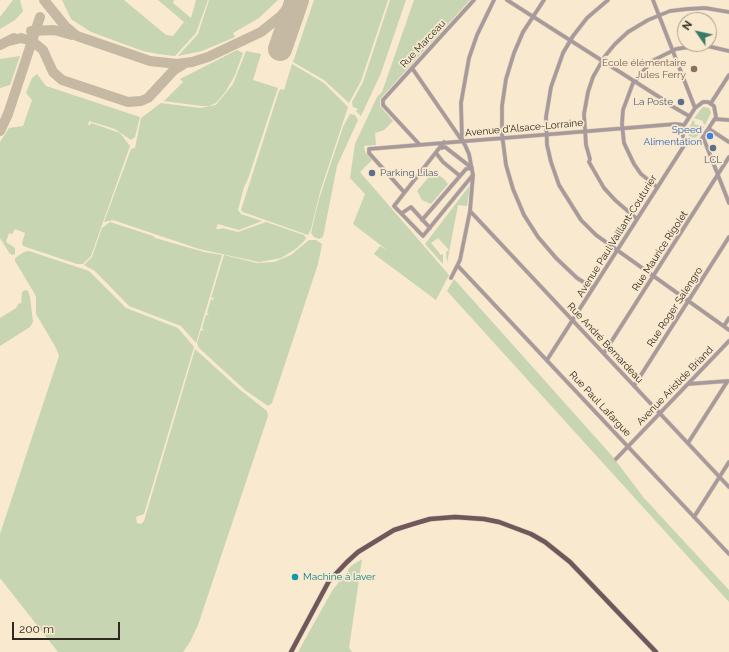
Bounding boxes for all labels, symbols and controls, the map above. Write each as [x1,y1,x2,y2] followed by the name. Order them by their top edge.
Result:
[677,12,717,52] north arrow
[398,18,448,70] street label: Rue Marceau
[680,18,695,33] text: N
[602,57,686,80] place label: École élémentaire Jules Ferry
[689,64,699,74] marker: École élémentaire Jules Ferry
[633,96,673,108] place label: La Poste
[676,97,686,107] marker: La Poste
[464,117,584,139] street label: Avenue d'Alsace-Lorraine
[643,124,702,148] place label: Speed Alimentation
[705,131,715,141] marker: Speed Alimentation
[708,143,718,153] marker: LCL
[704,154,722,166] place label: LCL
[380,167,438,179] place label: Parking Lilas
[367,168,377,178] marker: Parking Lilas
[574,173,660,299] street label: Avenue Paul Vaillant-Couturier
[630,209,690,293] street label: Rue Maurice Rigolet
[645,265,705,349] street label: Rue Roger Salengro
[565,300,645,386] street label: Rue André Bernardeau
[634,344,716,428] street label: Avenue Aristide Briand
[567,369,633,439] street label: Rue Paul Lafargue
[303,571,375,583] place label: Machine à laver
[290,572,300,582] marker: Machine à laver
[14,614,122,640] scale bar
[19,622,54,636] text: 200 m

